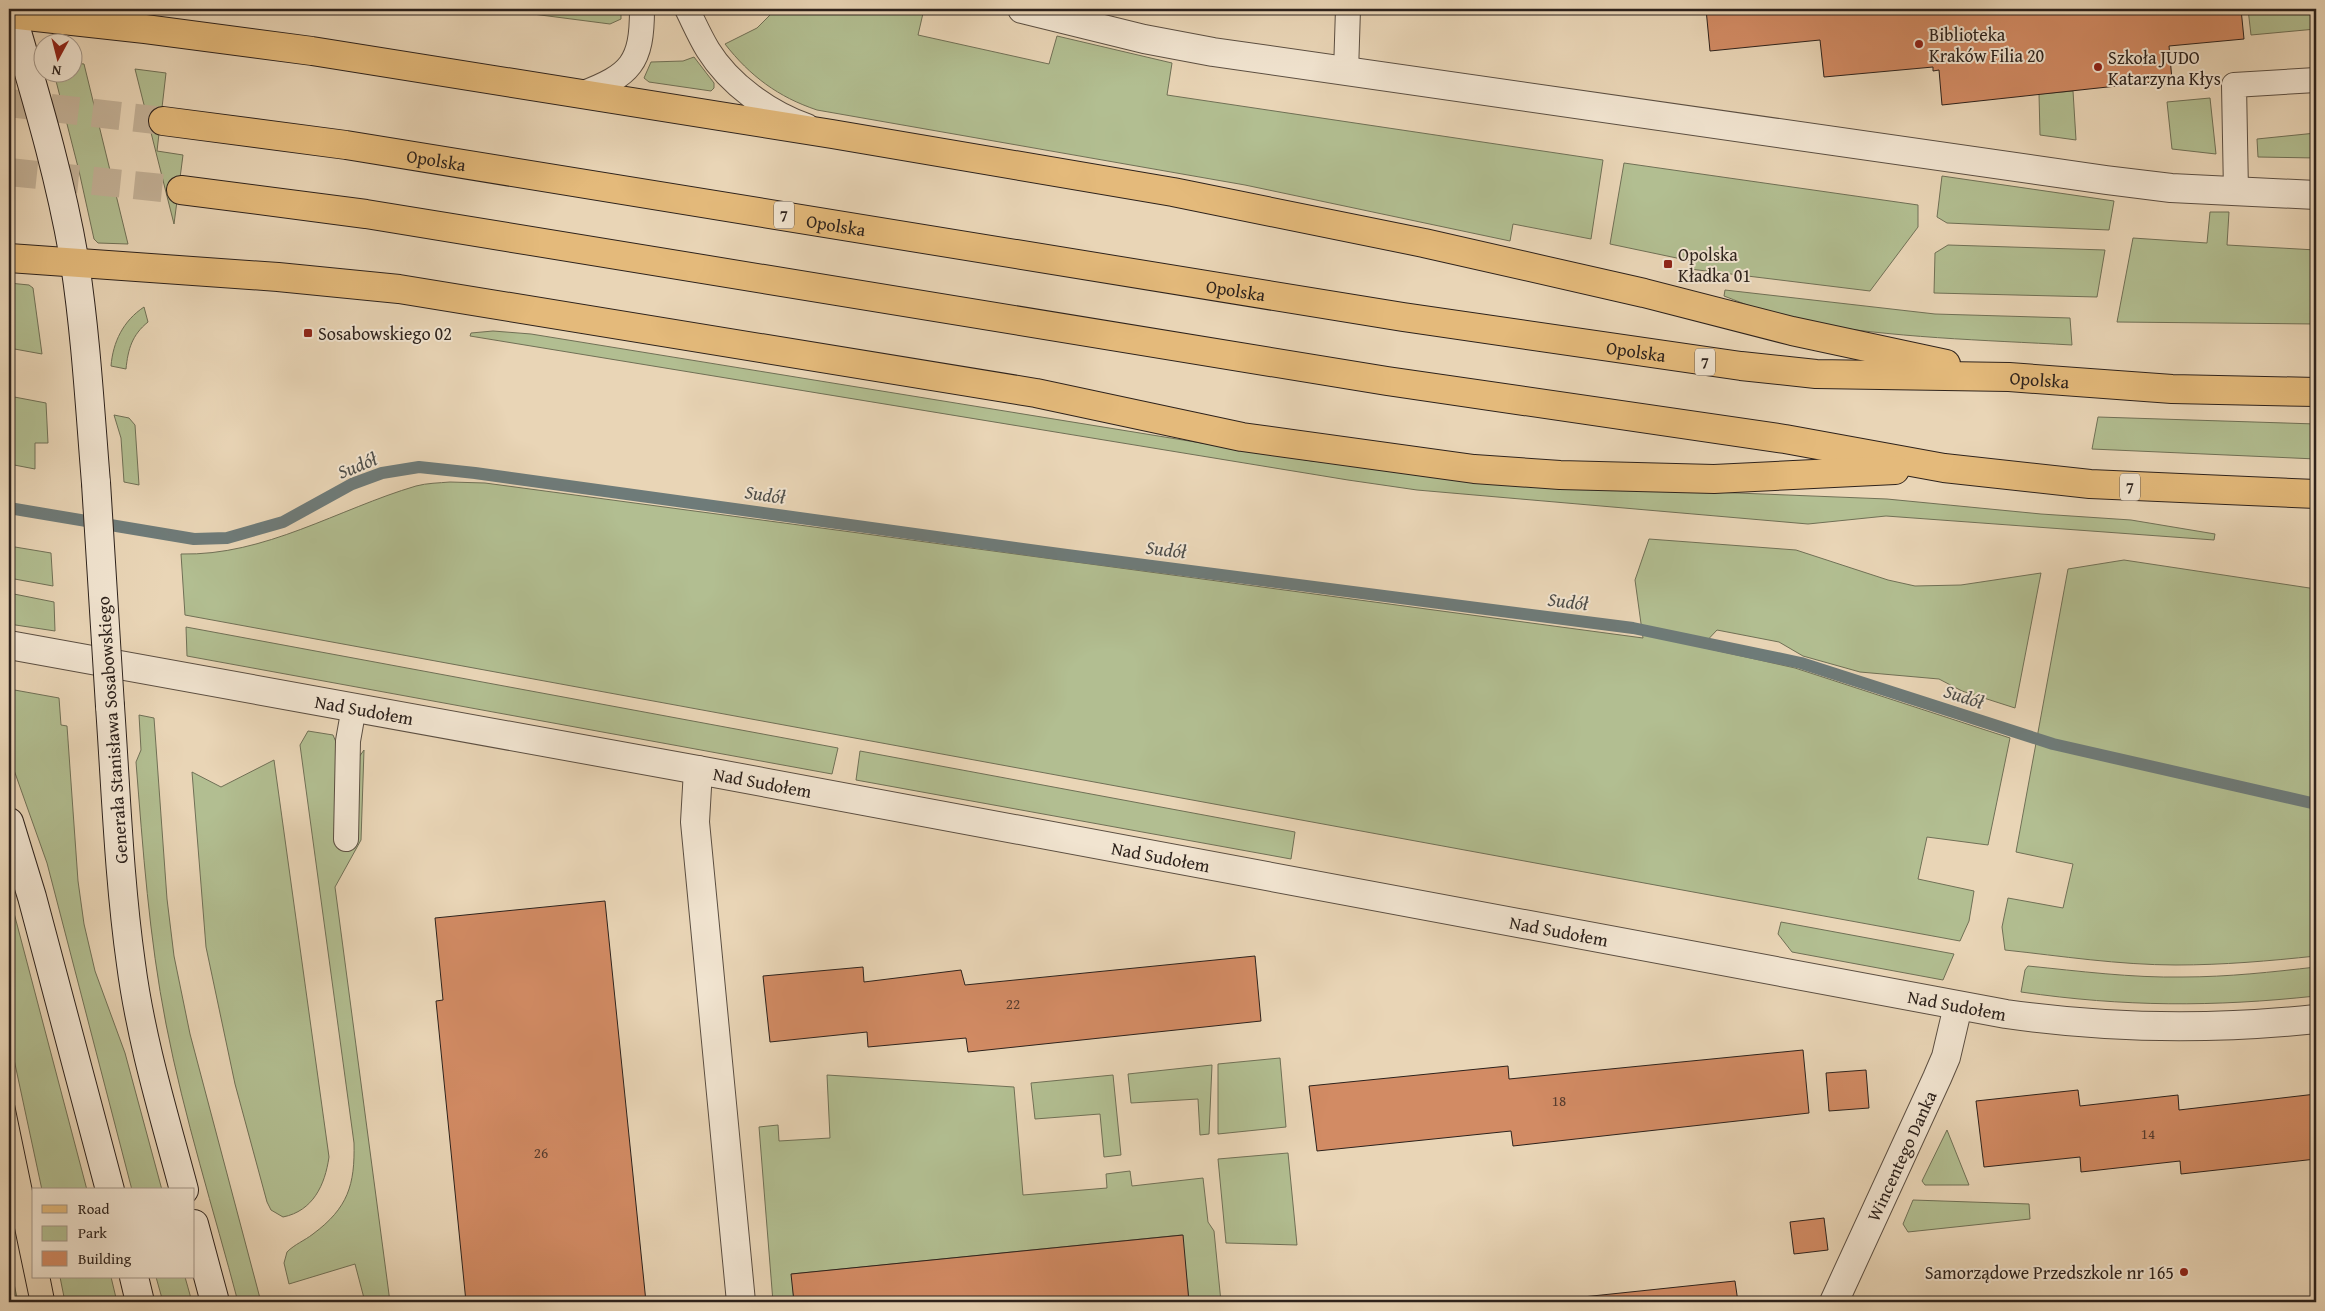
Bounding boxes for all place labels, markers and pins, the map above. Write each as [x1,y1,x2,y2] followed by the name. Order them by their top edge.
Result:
[1929,21,2045,69] place label: Biblioteka Kraków Filia 20
[1913,38,1925,50] marker: Biblioteka Kraków Filia 20
[2108,44,2221,92] place label: Szkoła JUDO Katarzyna Kłys
[2092,61,2104,73] marker: Szkoła JUDO Katarzyna Kłys
[1678,241,1751,289] place label: Opolska Kładka 01
[1662,258,1674,270] marker: Opolska Kładka 01
[318,320,452,347] place label: Sosabowskiego 02
[302,327,314,339] marker: Sosabowskiego 02
[1925,1259,2174,1286] place label: Samorządowe Przedszkole nr 165
[2178,1266,2190,1278] marker: Samorządowe Przedszkole nr 165

